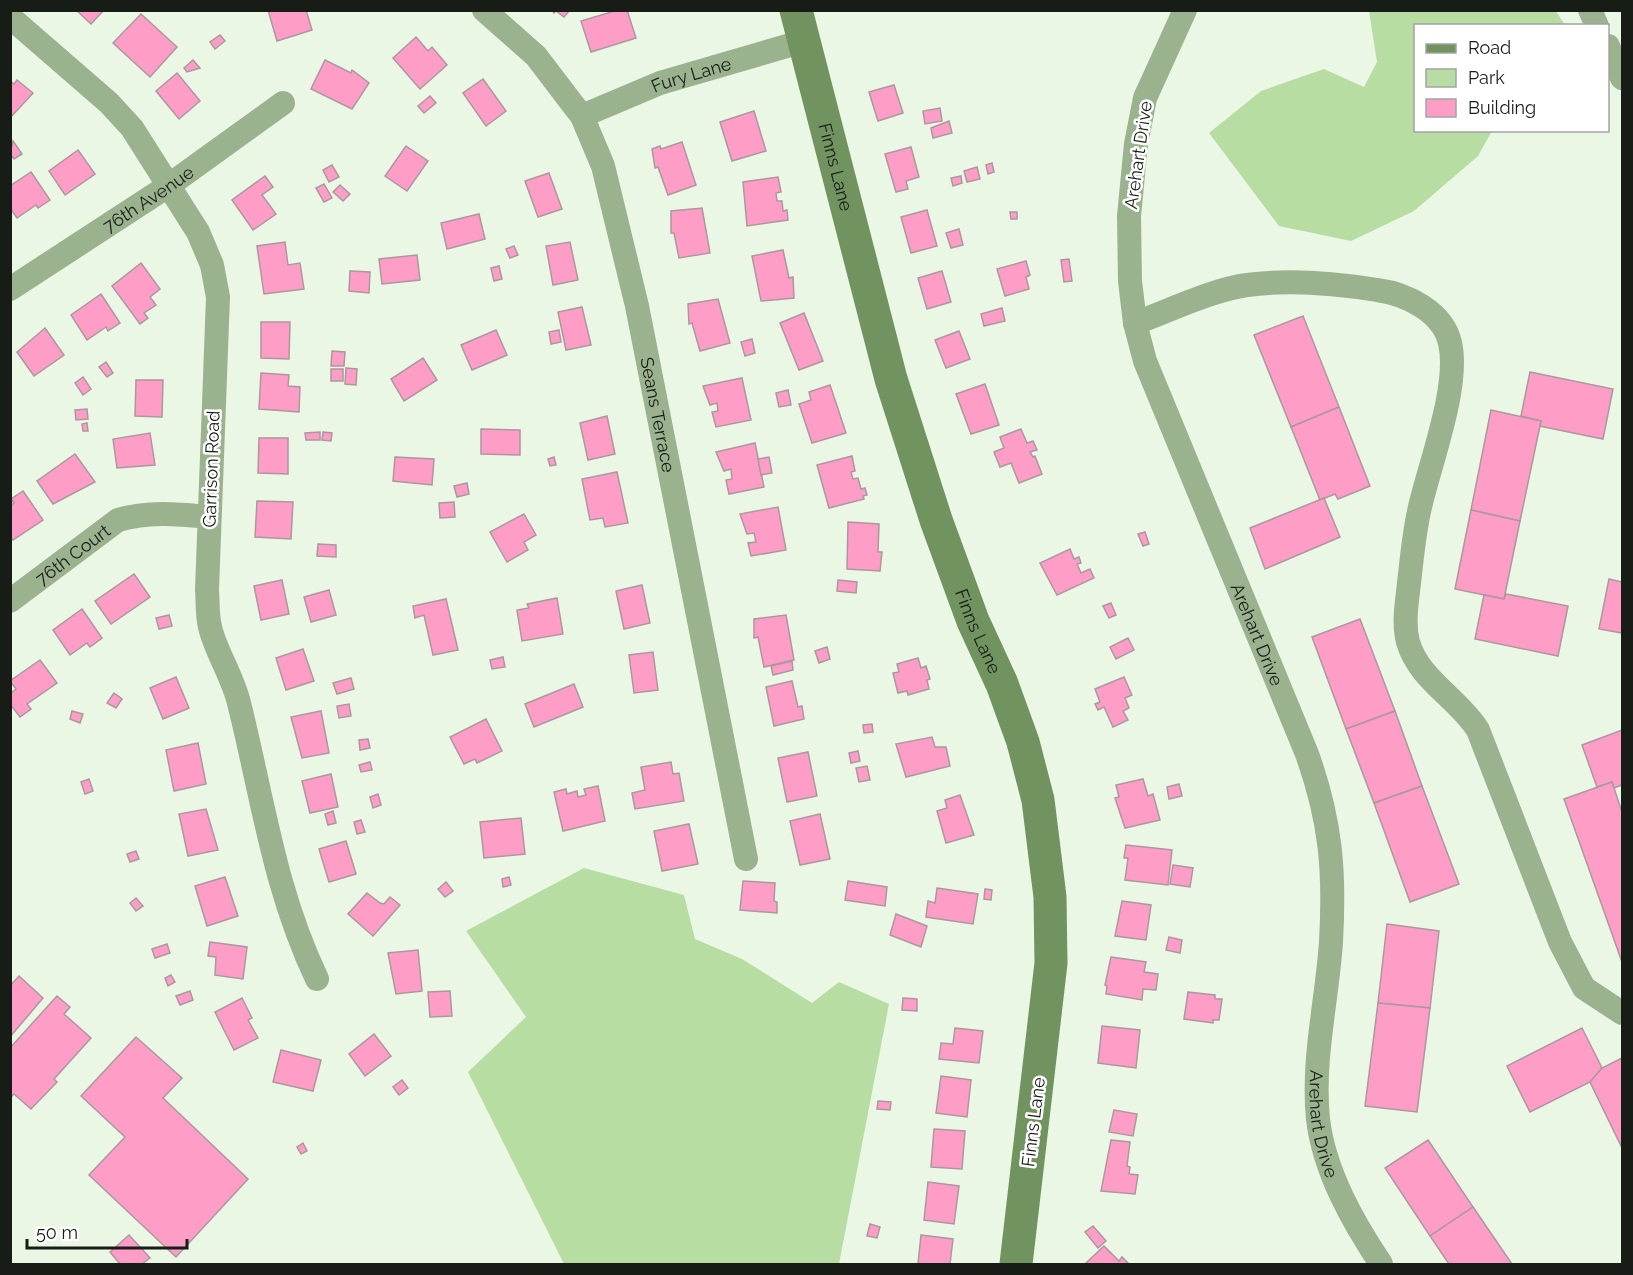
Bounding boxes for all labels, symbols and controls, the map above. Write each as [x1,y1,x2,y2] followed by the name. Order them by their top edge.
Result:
[1414,24,1609,132] legend
[1468,37,1511,58] text: Road
[648,52,734,96] street label: Fury Lane
[1468,67,1505,88] text: Park
[1468,97,1536,118] text: Building
[1120,99,1156,210] street label: Arehart Drive
[815,121,858,214] street label: Finns Lane
[99,161,198,236] street label: 76th Avenue
[637,355,680,474] street label: Seans Terrace
[198,410,224,528] street label: Garrison Road
[31,519,114,589] street label: 76th Court
[1227,580,1288,689] street label: Arehart Drive
[952,586,1006,677] street label: Finns Lane
[1306,1070,1343,1181] street label: Arehart Drive
[1017,1076,1049,1168] street label: Finns Lane
[27,1212,188,1250] scale bar
[36,1222,78,1243] text: 50 m

